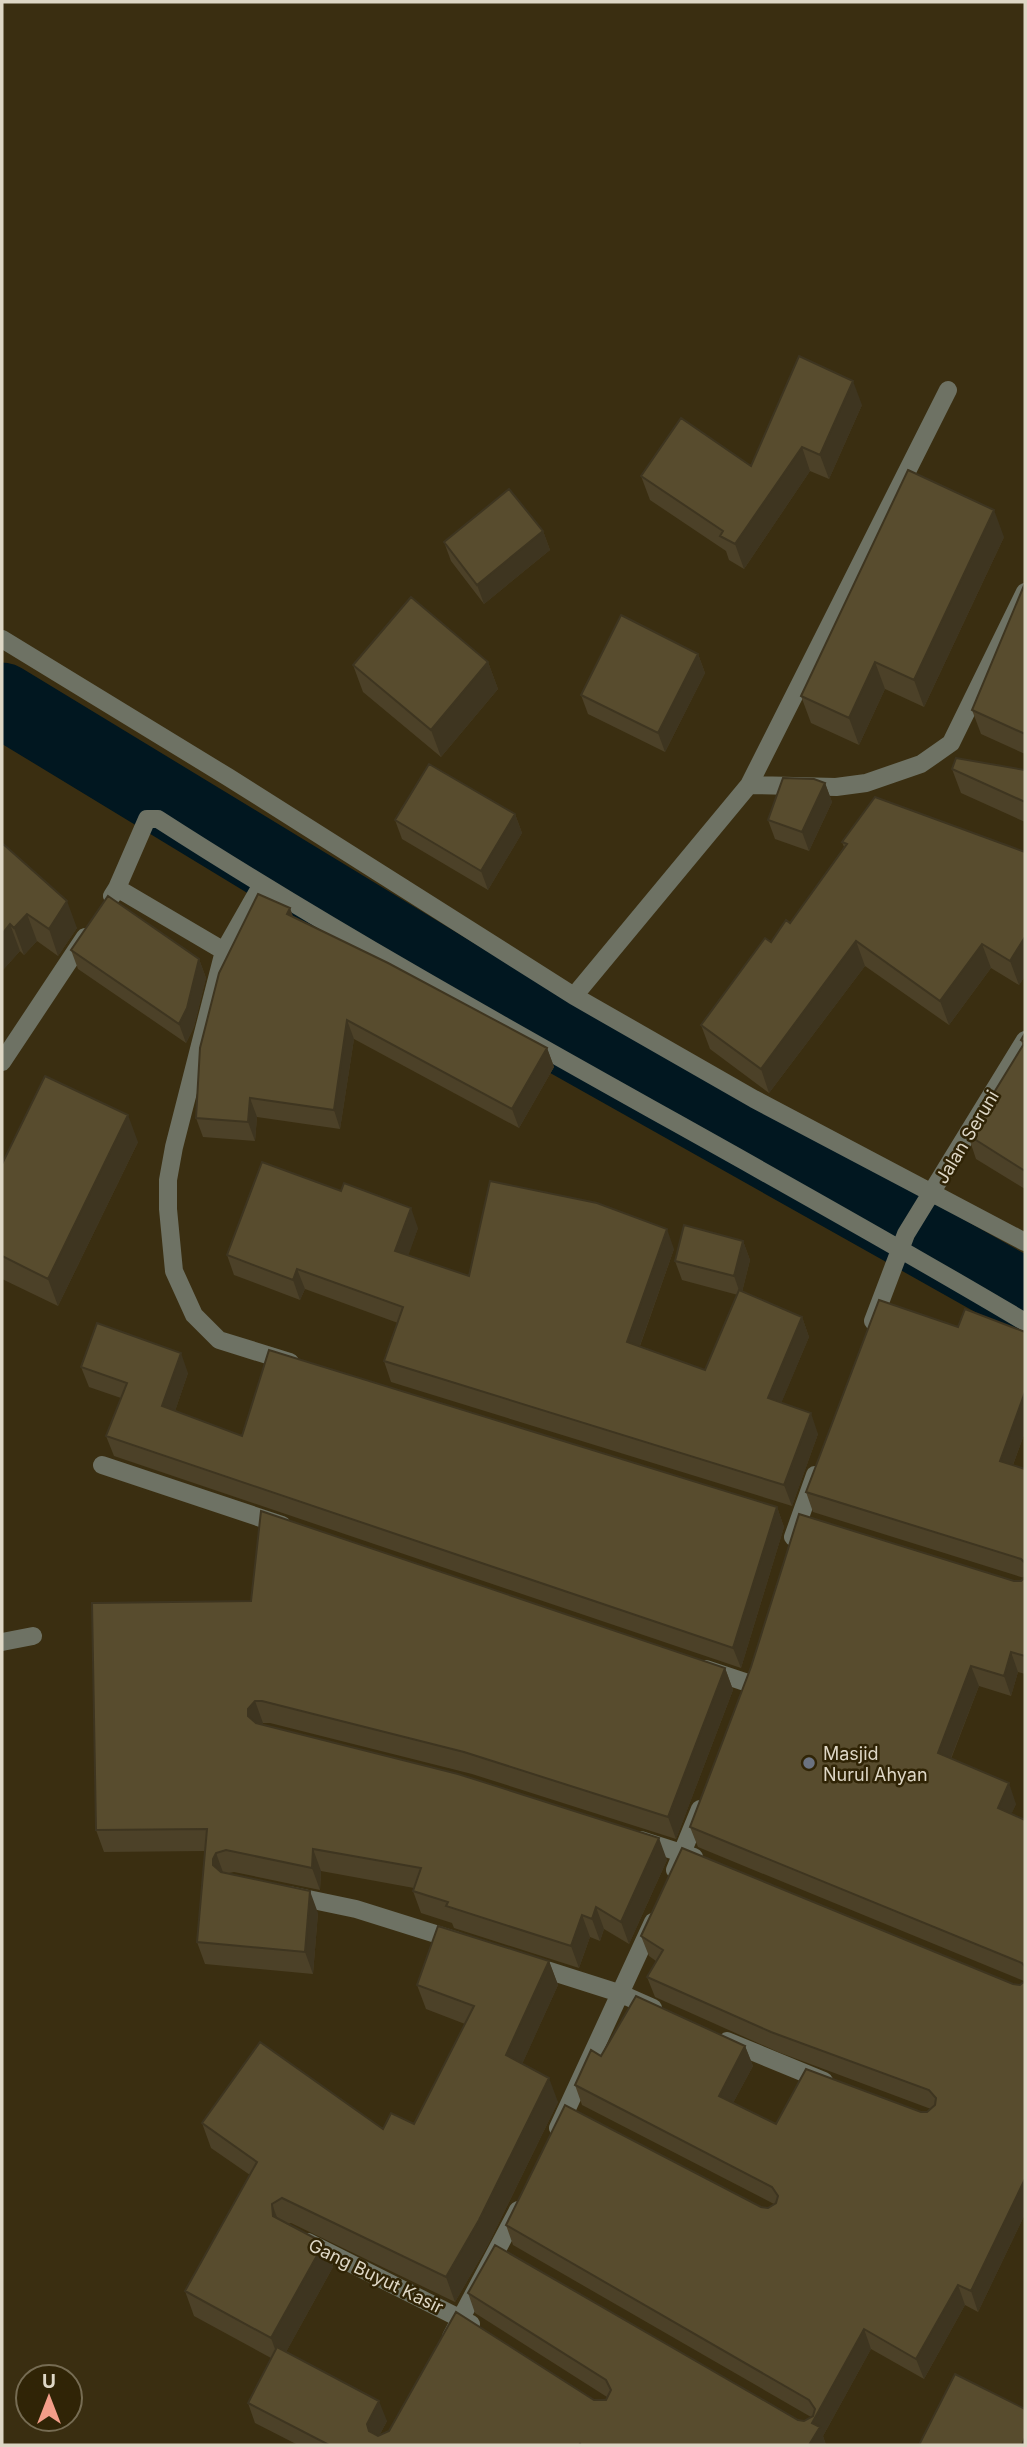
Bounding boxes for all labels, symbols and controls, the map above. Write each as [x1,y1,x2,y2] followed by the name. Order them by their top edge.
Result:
[931,1087,1003,1187] street label: Jalan Seruni
[823,1743,928,1785] place label: Masjid Nurul Ahyan
[801,1755,817,1771] marker: Masjid Nurul Ahyan
[305,2234,447,2318] street label: Gang Buyut Kasir
[14,2363,84,2433] north arrow
[42,2370,56,2393] text: U

